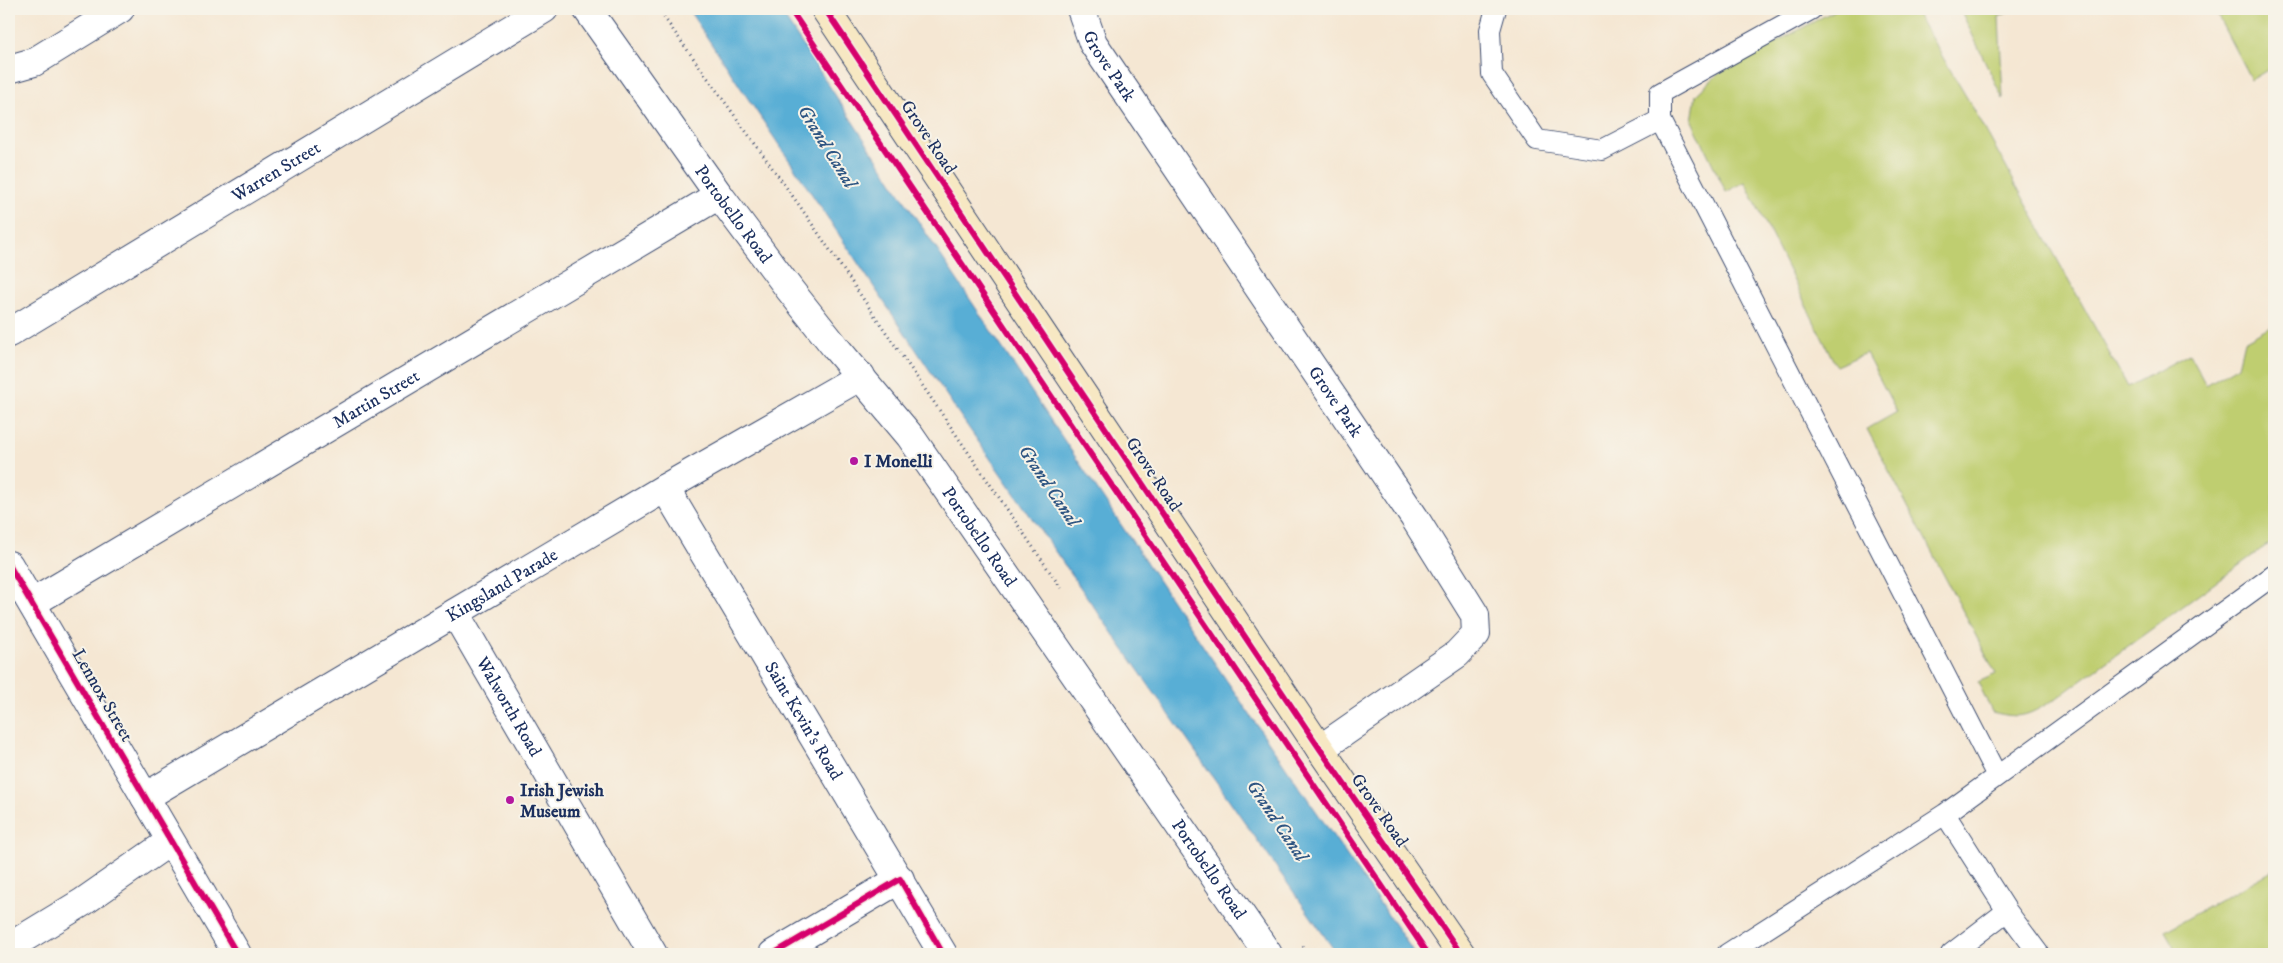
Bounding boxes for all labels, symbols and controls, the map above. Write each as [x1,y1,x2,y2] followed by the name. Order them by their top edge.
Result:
[1078,28,1140,106] street label: Grove Park
[895,96,961,179] street label: Grove Road
[792,101,862,194] water label: Grand Canal
[227,137,325,208] street label: Warren Street
[689,161,776,268] street label: Portobello Road
[1303,362,1367,442] street label: Grove Park
[329,365,424,434] street label: Martin Street
[1120,433,1186,516] street label: Grove Road
[1013,441,1086,533] water label: Grand Canal
[864,451,933,473] place label: I Monelli
[848,455,860,467] marker: I Monelli
[937,483,1021,591] street label: Portobello Road
[443,544,562,627] street label: Kingsland Parade
[67,645,138,746] street label: Lennox Street
[470,652,546,761] street label: Walworth Road
[759,658,847,784] street label: Saint Kevin's Road
[1346,770,1412,852] street label: Grove Road
[1241,776,1314,868] water label: Grand Canal
[520,780,604,823] place label: Irish Jewish Museum
[504,794,516,806] marker: Irish Jewish Museum
[1166,815,1251,924] street label: Portobello Road

